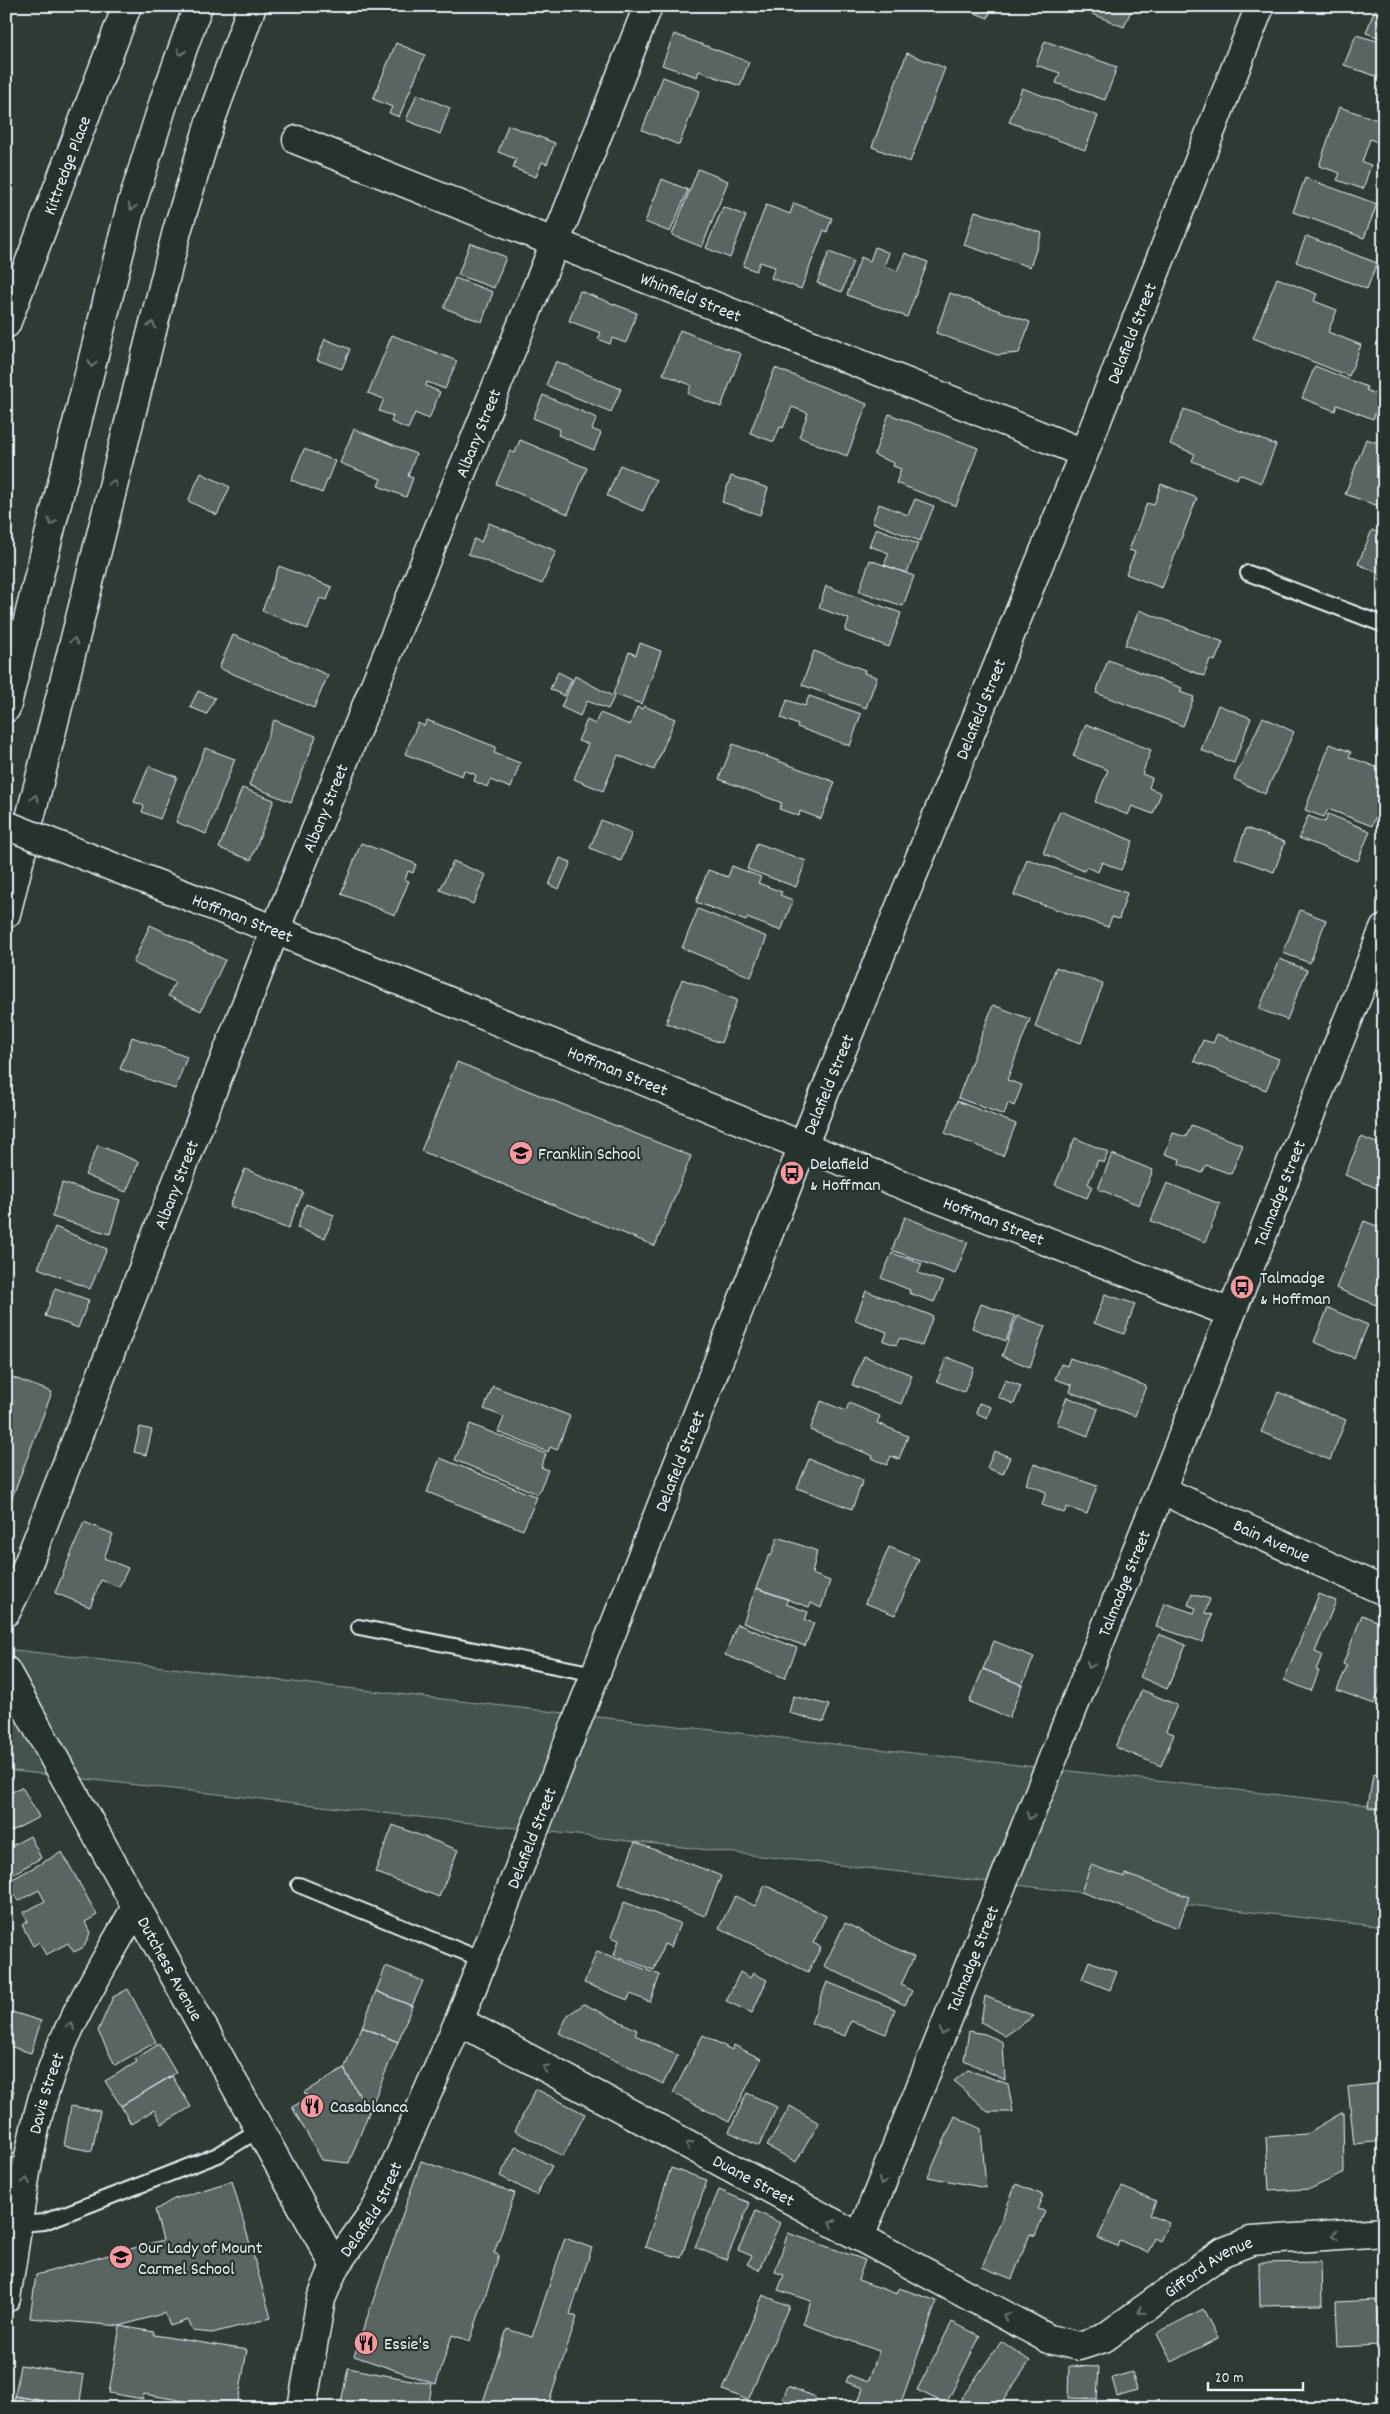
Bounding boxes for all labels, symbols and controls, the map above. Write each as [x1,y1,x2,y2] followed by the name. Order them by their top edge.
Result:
[177,47,187,56] one-way arrow
[39,113,99,219] street label: Kittredge Place
[127,202,137,210] one-way arrow
[636,268,745,331] street label: Whinfield Street
[1102,279,1165,388] street label: Delafield Street
[147,322,157,330] one-way arrow
[87,360,98,369] one-way arrow
[451,385,509,482] street label: Albany Street
[107,478,118,487] one-way arrow
[48,517,58,525] one-way arrow
[68,636,79,645] one-way arrow
[951,655,1014,764] street label: Delafield Street
[298,760,356,857] street label: Albany Street
[29,794,40,803] one-way arrow
[188,889,296,951] street label: Hoffman Street
[799,1031,862,1139] street label: Delafield Street
[563,1041,671,1104] street label: Hoffman Street
[1249,1136,1314,1251] street label: Talmadge Street
[149,1137,207,1234] street label: Albany Street
[508,1140,534,1166] school or university icon: Franklin School
[538,1143,641,1168] place label: Franklin School
[810,1153,881,1199] place label: Delafield & Hoffman
[779,1160,805,1186] bus stop icon: Delafield & Hoffman
[939,1192,1047,1254] street label: Hoffman Street
[1260,1267,1331,1313] place label: Talmadge & Hoffman
[1229,1274,1255,1300] bus stop icon: Talmadge & Hoffman
[650,1407,713,1516] street label: Delafield Street
[1229,1514,1314,1571] street label: Bain Avenue
[1093,1527,1159,1641] street label: Talmadge Street
[1086,1661,1096,1669] one-way arrow
[502,1784,565,1893] street label: Delafield Street
[1025,1811,1036,1820] one-way arrow
[942,1902,1007,2017] street label: Talmadge Street
[129,1913,207,2026] street label: Dutchess Avenue
[65,2022,75,2031] one-way arrow
[938,2027,949,2036] one-way arrow
[24,2049,72,2137] street label: Davis Street
[542,2065,551,2075] one-way arrow
[299,2093,325,2119] restaurant icon: Casablanca
[330,2096,408,2121] place label: Casablanca
[685,2142,694,2152] one-way arrow
[707,2150,798,2215] street label: Duane Street
[335,2158,410,2263] street label: Delafield Street
[20,2177,31,2185] one-way arrow
[878,2178,888,2186] one-way arrow
[829,2219,838,2229] one-way arrow
[1331,2229,1339,2240] one-way arrow
[1160,2232,1257,2306] street label: Gifford Avenue
[138,2237,263,2283] place label: Our Lady of Mount Carmel School
[108,2244,134,2270] school or university icon: Our Lady of Mount Carmel School
[1138,2305,1147,2314] one-way arrow
[1002,2312,1011,2322] one-way arrow
[353,2330,379,2356] restaurant icon: Essie's
[384,2333,430,2358] place label: Essie's
[1208,2359,1302,2391] scale bar
[1215,2368,1243,2390] text: 20 m

